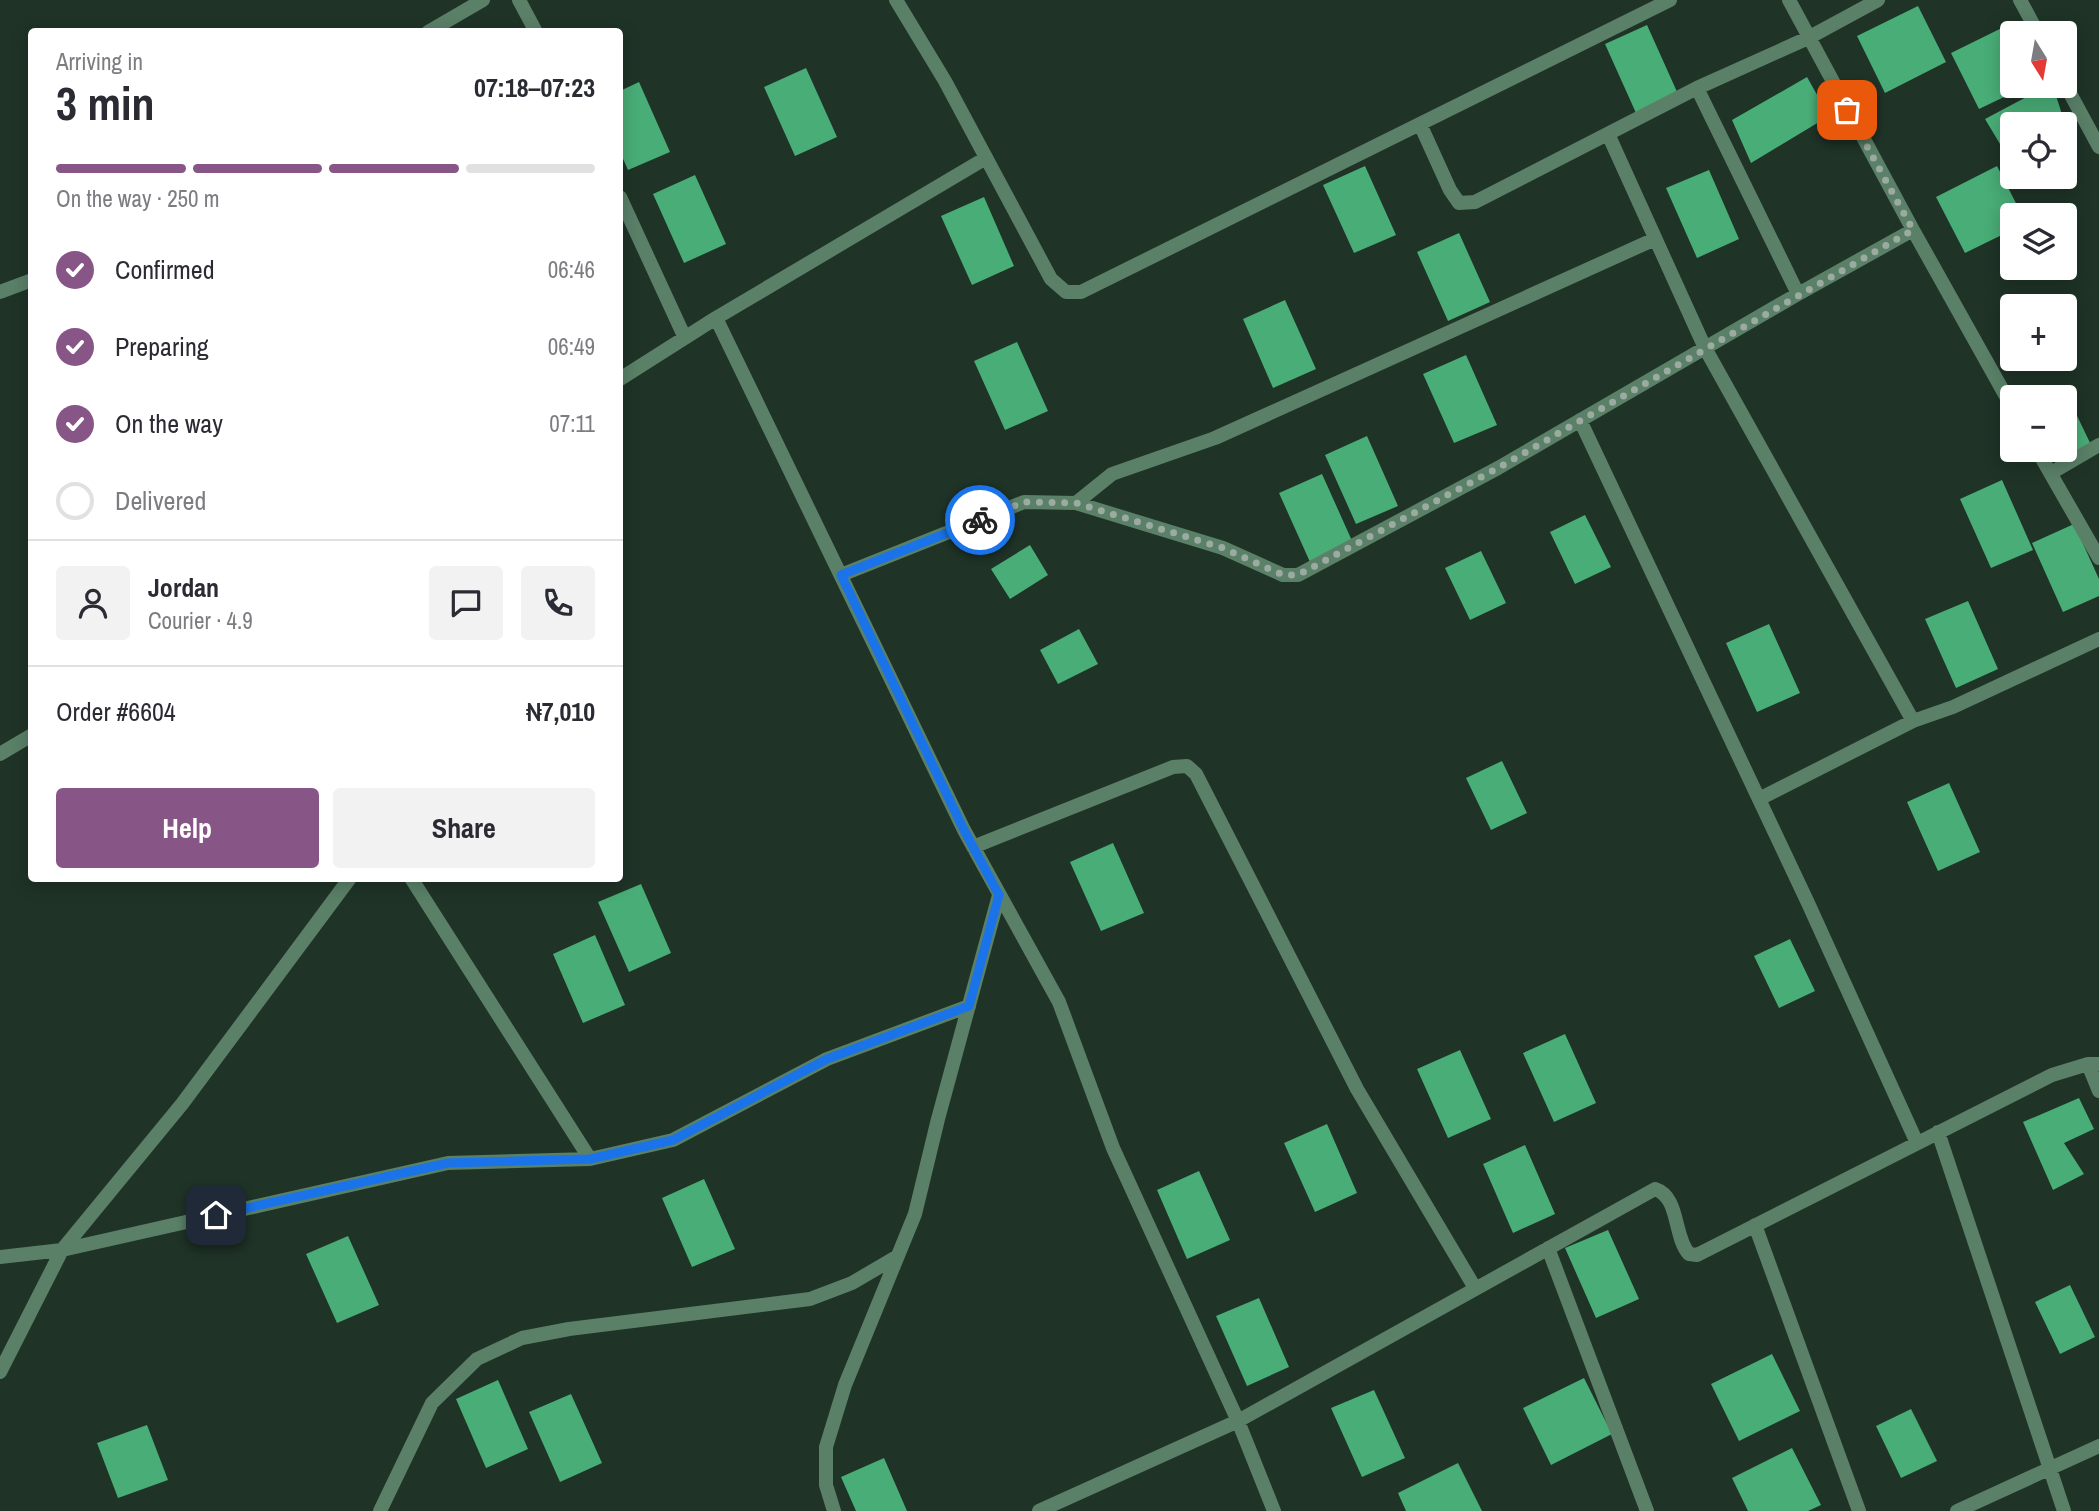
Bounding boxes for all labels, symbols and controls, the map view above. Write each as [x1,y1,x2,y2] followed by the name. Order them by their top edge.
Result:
[2000,21,2077,98] north arrow
[2000,21,2077,462] map controls
[56,46,143,77] text: Arriving in
[474,70,595,105] text: 07:18–07:23
[56,72,155,134] text: 3 min
[1817,80,1877,140] pin
[1828,91,1866,129] icon: bag
[2000,112,2077,189] button: locate
[56,183,220,214] text: On the way · 250 m
[2000,203,2077,280] button: layers
[56,251,94,289] icon: check
[115,252,215,287] text: Confirmed
[548,254,595,285] text: 06:46
[2000,294,2077,371] button: +
[56,328,94,366] icon: check
[115,329,209,364] text: Preparing
[548,331,595,362] text: 06:49
[2000,385,2077,462] button: −
[56,405,94,443] icon: check
[115,406,223,441] text: On the way
[549,408,595,439] text: 07:11
[115,483,206,518] text: Delivered
[945,485,1015,555] courier
[961,501,999,539] icon: bike
[56,566,130,640] button: person
[429,566,503,640] button: chat
[521,566,595,640] button: phone
[148,570,219,605] text: Jordan
[148,605,253,636] text: Courier · 4.9
[56,694,176,729] text: Order #6604
[526,694,595,729] text: ₦7,010
[56,788,319,868] button: Help
[333,788,595,868] button: Share
[186,1185,246,1245] pin
[197,1196,235,1234] icon: home

